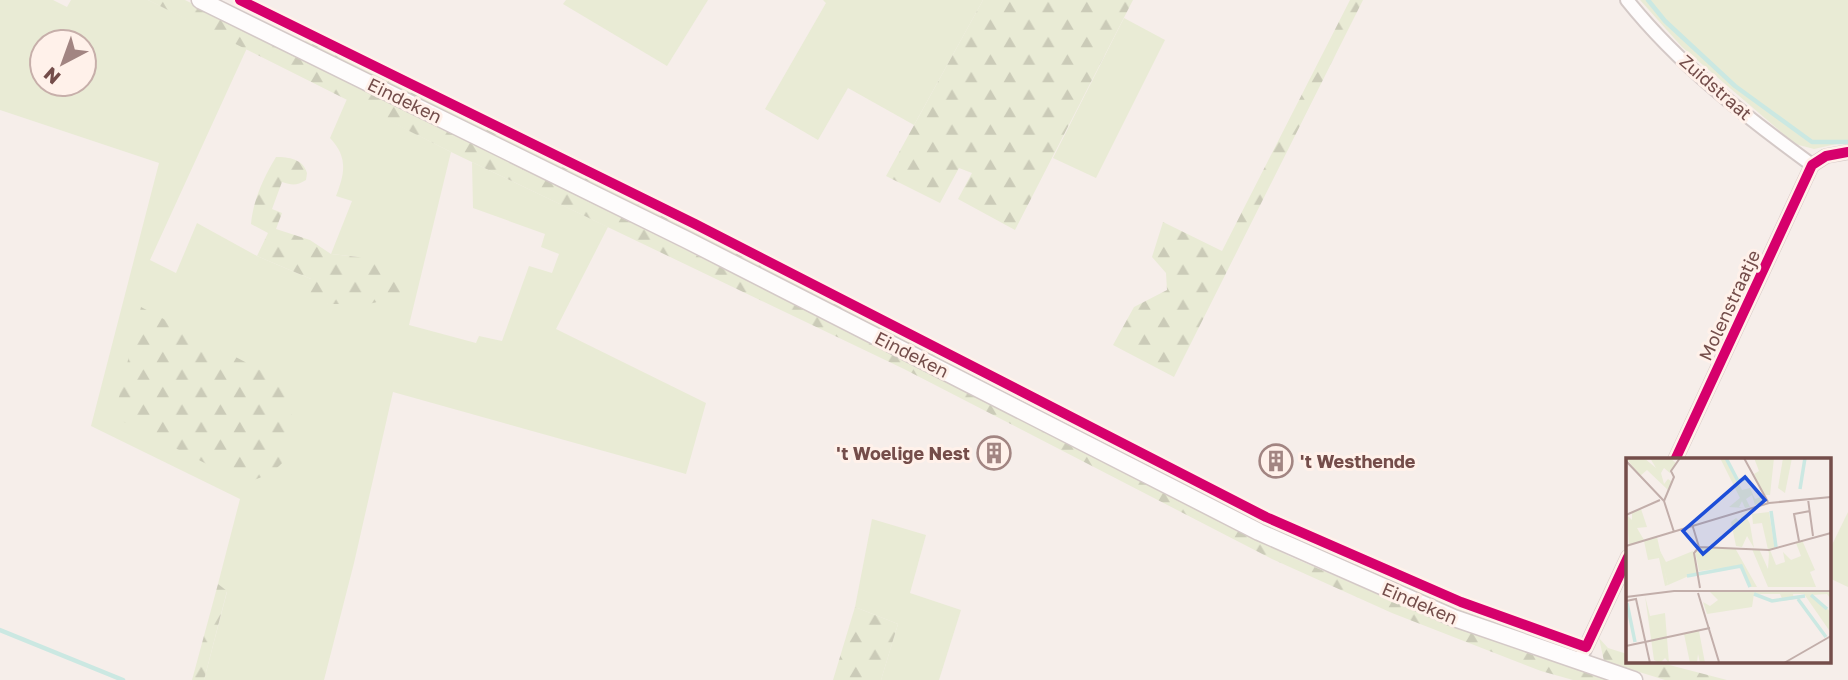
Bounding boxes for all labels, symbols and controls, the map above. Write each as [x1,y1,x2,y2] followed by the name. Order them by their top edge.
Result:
[28,28,98,98] north arrow
[1676,50,1756,124] street label: Zuidstraat
[39,63,65,90] text: N
[364,73,446,127] street label: Eindeken
[1694,246,1764,364] street label: Molenstraatje
[871,326,953,382] street label: Eindeken
[975,434,1013,472] building icon: 't Woelige Nest
[836,442,970,464] place label: 't Woelige Nest
[1257,442,1295,480] building icon: 't Westhende
[1300,450,1416,472] place label: 't Westhende
[1626,458,1830,662] inset map
[1379,577,1461,629] street label: Eindeken

